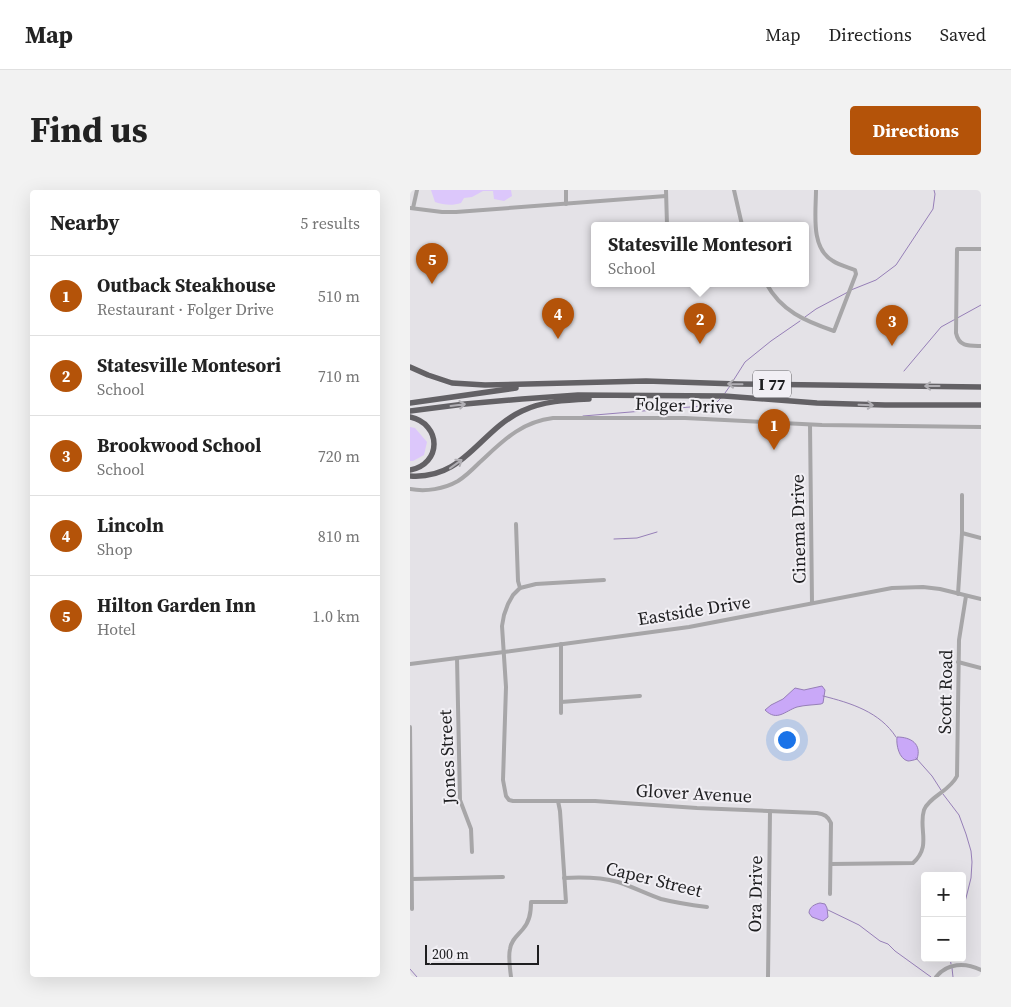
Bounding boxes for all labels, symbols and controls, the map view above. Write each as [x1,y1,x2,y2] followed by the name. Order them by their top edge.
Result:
[25,18,73,51] text: Map
[765,22,801,47] text: Map
[829,22,912,47] text: Directions
[940,22,986,47] text: Saved
[30,106,148,154] text: Find us
[850,106,981,155] button: Directions
[50,208,120,237] text: Nearby
[300,212,360,234] text: 5 results
[591,222,809,287] popup
[608,231,792,257] text: Statesville Montesori
[416,243,448,284] pin: 5
[608,257,656,279] text: School
[97,272,276,298] text: Outback Steakhouse
[62,285,70,307] text: 1
[318,285,360,307] text: 510 m
[97,298,274,320] text: Restaurant · Folger Drive
[542,298,574,339] pin: 4
[684,303,716,344] pin: 2
[876,305,908,346] pin: 3
[97,352,281,378] text: Statesville Montesori
[62,365,70,387] text: 2
[318,365,360,387] text: 710 m
[753,370,791,398] road number: I 77
[97,378,145,400] text: School
[727,379,744,389] one-way arrow
[925,381,941,391] one-way arrow
[635,391,733,419] street label: Folger Drive
[450,400,466,410] one-way arrow
[857,400,873,410] one-way arrow
[758,409,790,450] pin: 1
[97,432,261,458] text: Brookwood School
[62,445,70,467] text: 3
[318,445,360,467] text: 720 m
[97,458,145,480] text: School
[449,458,462,469] one-way arrow
[785,474,811,584] street label: Cinema Drive
[97,512,164,538] text: Lincoln
[62,525,70,547] text: 4
[318,525,360,547] text: 810 m
[97,538,133,560] text: Shop
[636,589,752,631] street label: Eastside Drive
[97,592,256,618] text: Hilton Garden Inn
[62,605,70,627] text: 5
[312,605,360,627] text: 1.0 km
[97,618,136,640] text: Hotel
[932,650,958,734] street label: Scott Road
[432,709,462,806] street label: Jones Street
[774,727,800,753] your location
[635,777,753,809] street label: Glover Avenue
[603,855,705,903] street label: Caper Street
[742,855,768,933] street label: Ora Drive
[921,872,966,962] map controls
[921,872,966,917] button: +
[921,917,966,962] button: −
[425,942,539,965] scale bar
[432,944,469,964] text: 200 m

